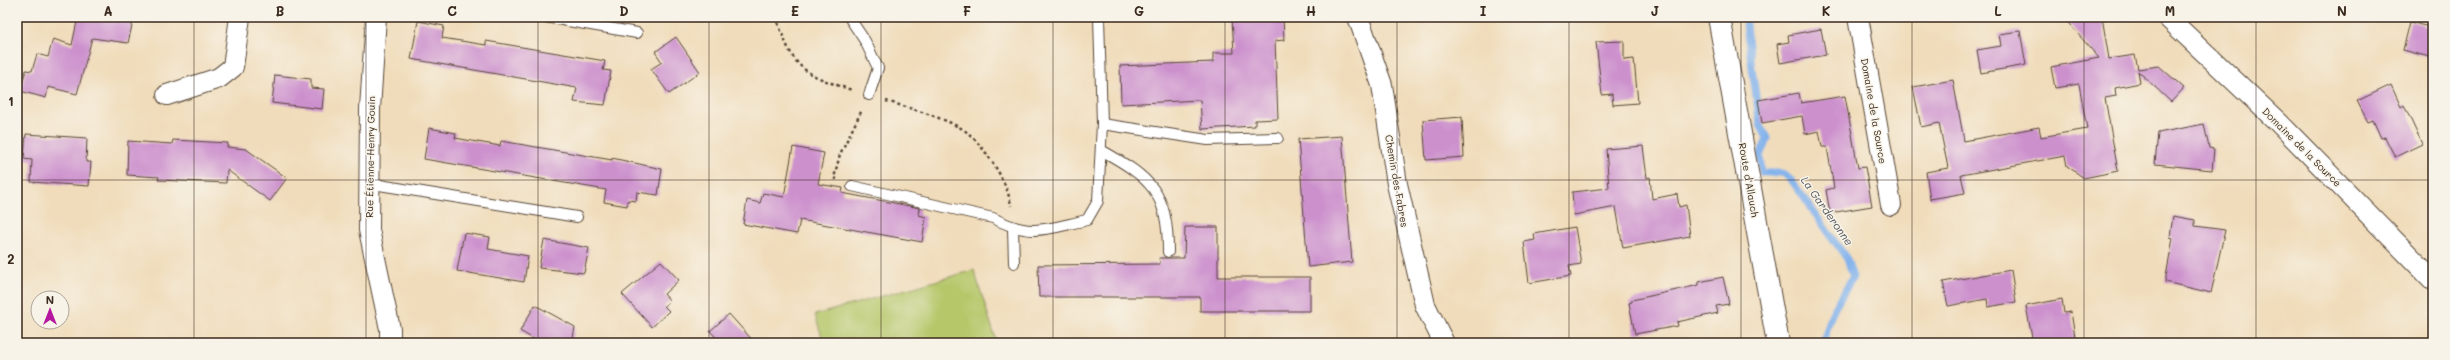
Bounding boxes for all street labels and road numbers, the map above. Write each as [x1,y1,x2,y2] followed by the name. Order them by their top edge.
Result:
[1858,57,1890,165] street label: Domaine de la Source
[362,96,378,218] street label: Rue Étienne-Henry Gouin
[2259,104,2345,190] street label: Domaine de la Source
[1382,134,1412,228] street label: Chemin des Fabres
[1736,142,1762,219] street label: Route d'Allauch

